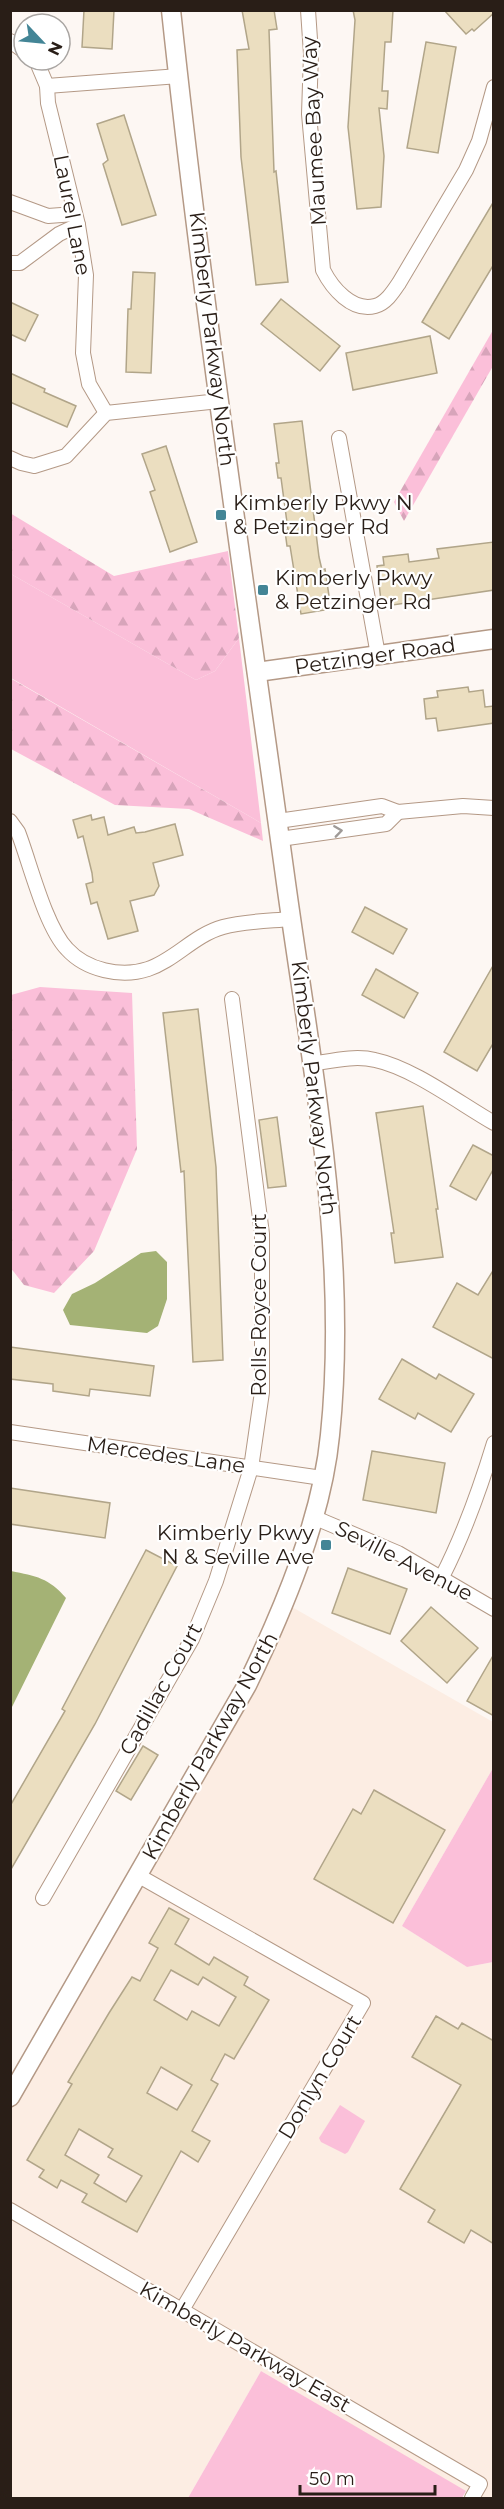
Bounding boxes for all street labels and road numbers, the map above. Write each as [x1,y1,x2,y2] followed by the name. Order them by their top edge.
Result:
[296,35,331,227] street label: Maumee Bay Way
[49,152,96,277] street label: Laurel Lane
[184,210,241,468] street label: Kimberly Parkway North
[293,632,457,679] street label: Petzinger Road
[286,959,343,1217] street label: Kimberly Parkway North
[246,1213,271,1397] street label: Rolls Royce Court
[85,1431,247,1478] street label: Mercedes Lane
[331,1515,477,1606] street label: Seville Avenue
[114,1618,207,1759] street label: Cadillac Court
[136,1628,283,1864] street label: Kimberly Parkway North
[273,2010,366,2143] street label: Donlyn Court
[135,2276,355,2417] street label: Kimberly Parkway East

